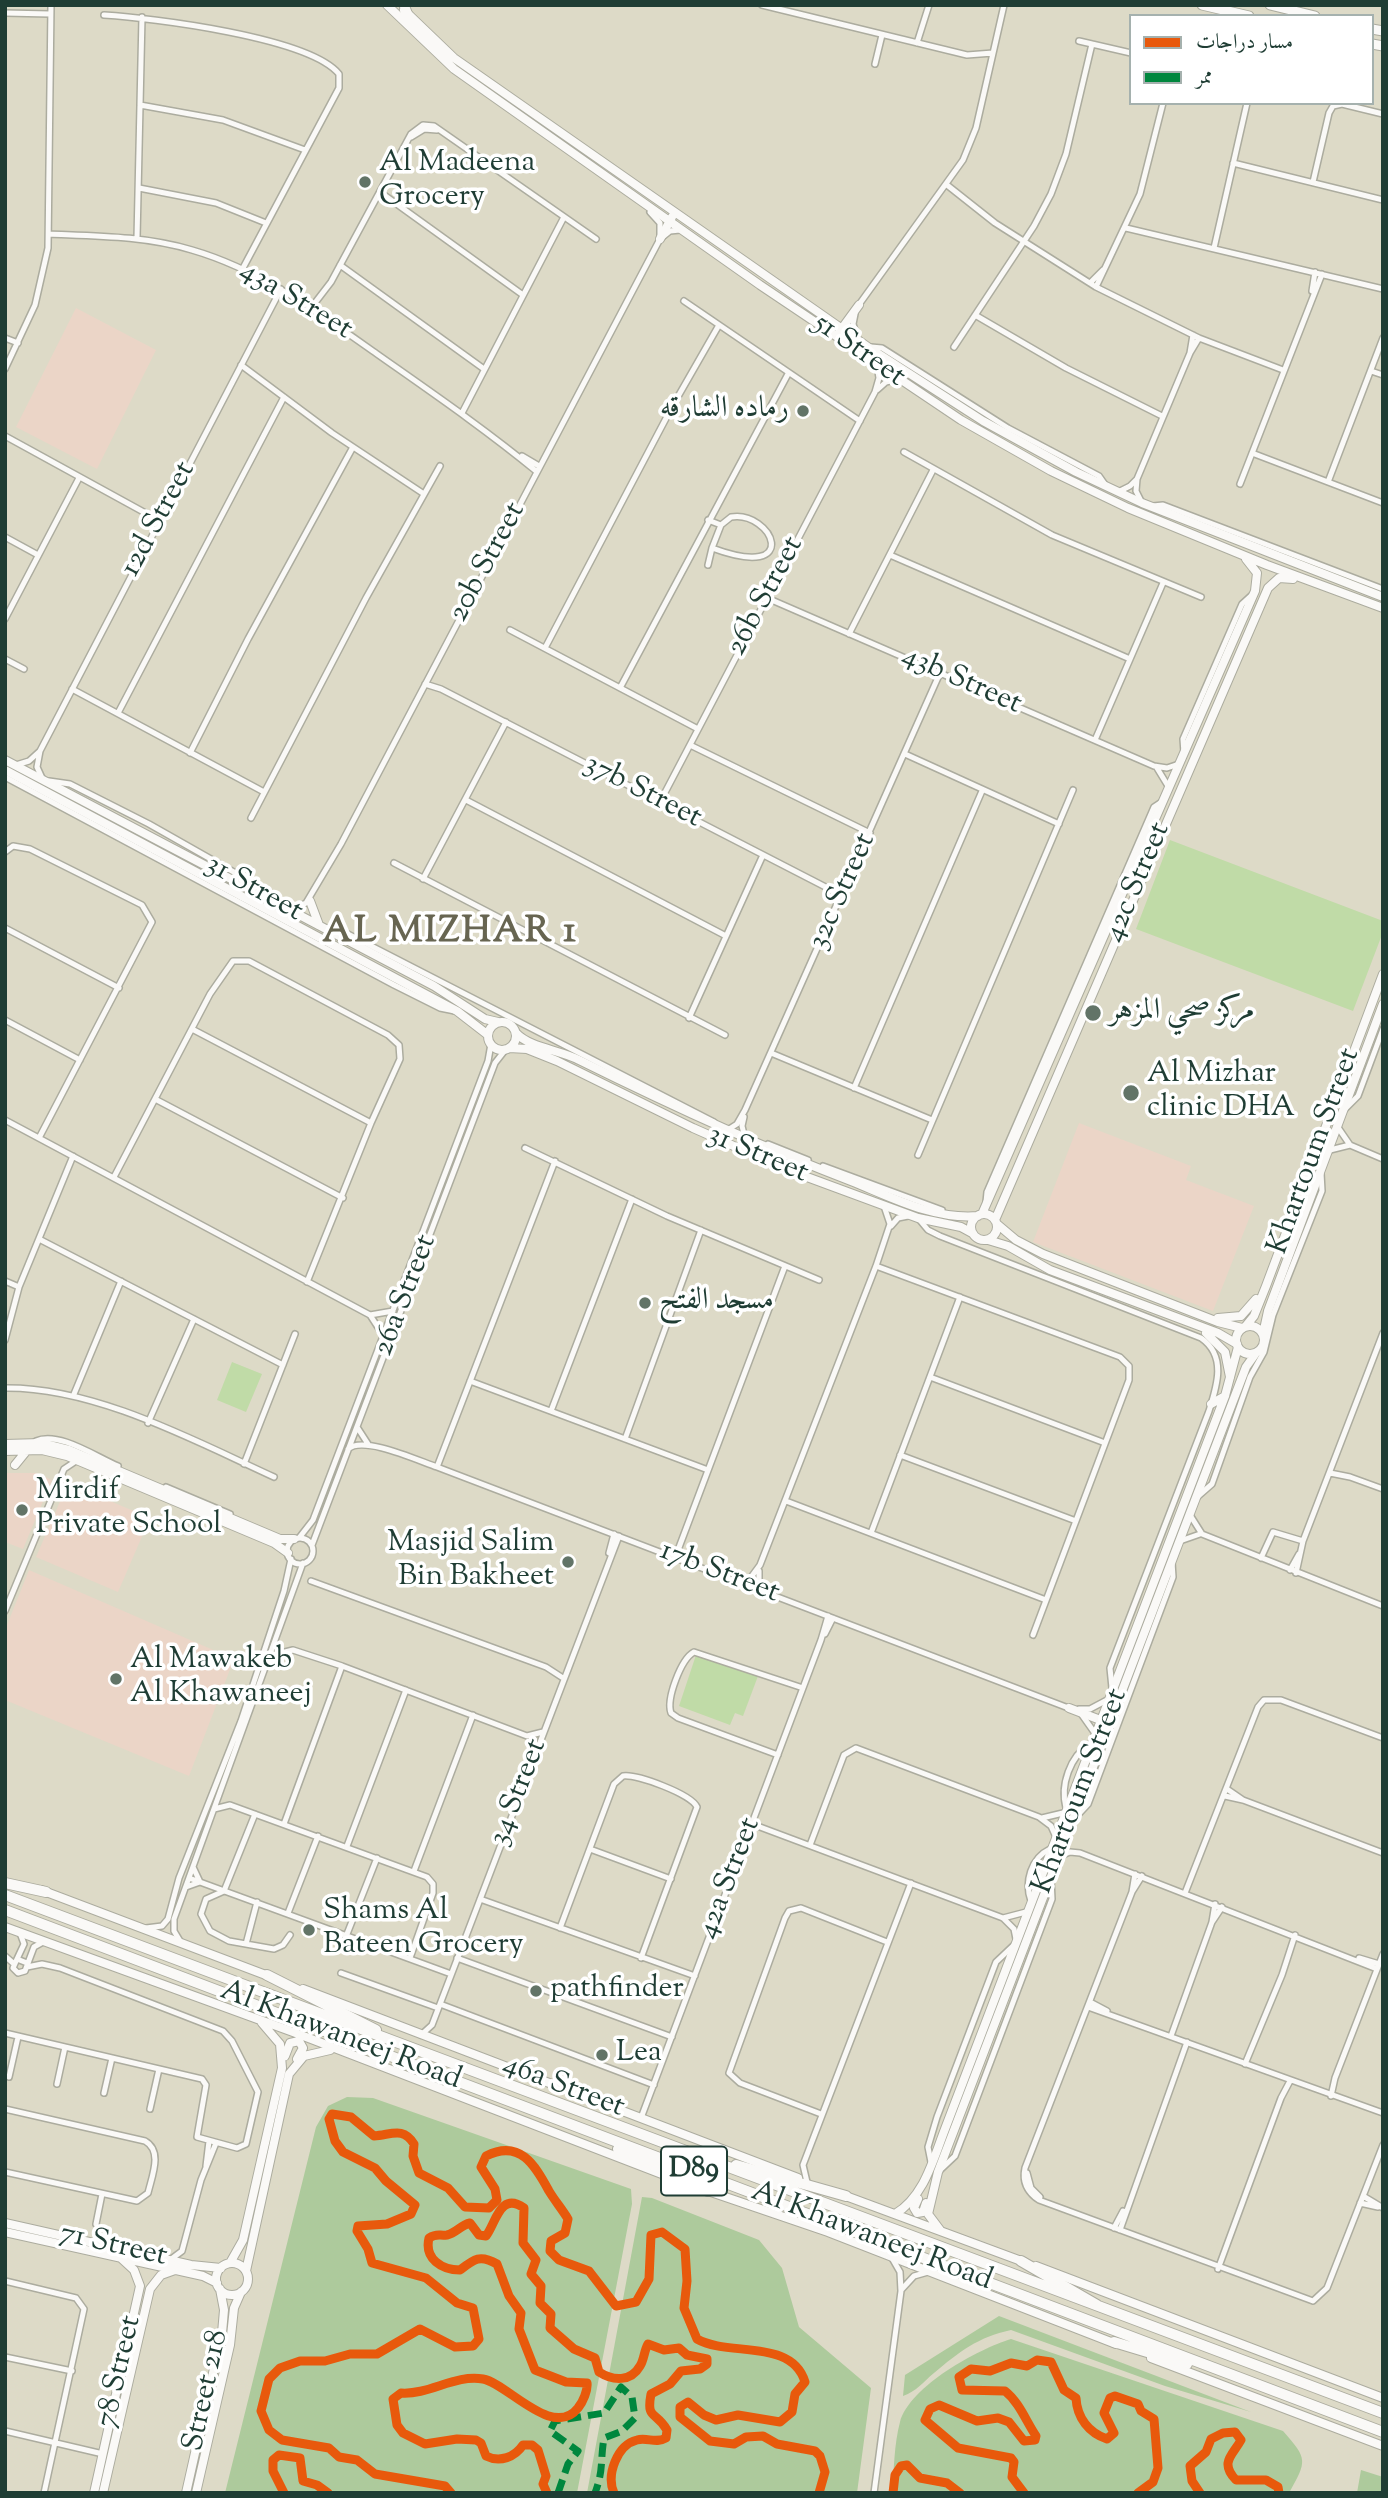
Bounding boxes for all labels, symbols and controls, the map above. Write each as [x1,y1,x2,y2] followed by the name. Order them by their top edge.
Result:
[1129,14,1374,105] legend
[1196,28,1293,58] text: مسار دراجات
[1196,63,1213,93] text: ممر
[379,147,535,218] place label: Al Madeena Grocery
[357,174,373,190] marker: Al Madeena Grocery
[232,254,358,350] street label: 43a Street
[805,307,911,397] street label: 51 Street
[660,393,789,429] place label: رماده الشارقه
[795,403,811,419] marker: رماده الشارقه
[115,456,205,584] street label: 12d Street
[443,497,535,629] street label: 20b Street
[721,531,813,663] street label: 26b Street
[896,640,1026,724] street label: 43b Street
[577,748,707,838] street label: 37b Street
[1098,818,1180,948] street label: 42c Street
[802,828,886,956] street label: 32c Street
[198,849,308,931] street label: 31 Street
[324,913,576,957] district label: AL MIZHAR 1
[1109,995,1255,1031] place label: مركز صحي المزهر
[1083,1003,1103,1023] marker: مركز صحي المزهر
[1262,1044,1370,1260] street label: Khartoum Street
[1147,1058,1295,1128] place label: Al Mizhar clinic DHA
[1121,1083,1141,1103] marker: Al Mizhar clinic DHA
[701,1119,813,1193] street label: 31 Street
[368,1230,446,1362] street label: 26a Street
[659,1285,774,1321] place label: مسجد الفتح
[637,1295,653,1311] marker: مسجد الفتح
[36,1475,222,1546] place label: Mirdif Private School
[14,1502,30,1518] marker: Mirdif Private School
[387,1527,554,1598] place label: Masjid Salim Bin Bakheet
[654,1535,784,1613] street label: 17b Street
[560,1554,576,1570] marker: Masjid Salim Bin Bakheet
[130,1644,312,1714] place label: Al Mawakeb Al Khawaneej
[108,1671,124,1687] marker: Al Mawakeb Al Khawaneej
[1026,1684,1138,1900] street label: Khartoum Street
[483,1735,557,1851] street label: 34 Street
[691,1813,771,1945] street label: 42a Street
[323,1895,524,1966] place label: Shams Al Bateen Grocery
[301,1922,317,1938] marker: Shams Al Bateen Grocery
[550,1973,684,2009] place label: pathfinder
[214,1974,466,2100] street label: Al Khawaneej Road
[528,1983,544,1999] marker: pathfinder
[616,2037,662,2073] place label: Lea
[594,2047,610,2063] marker: Lea
[497,2048,629,2128] street label: 46a Street
[661,2146,727,2196] road number: D89
[745,2175,997,2301] street label: Al Khawaneej Road
[56,2217,170,2277] street label: 71 Street
[91,2312,151,2432] street label: 78 Street
[178,2327,238,2455] street label: Street 218

